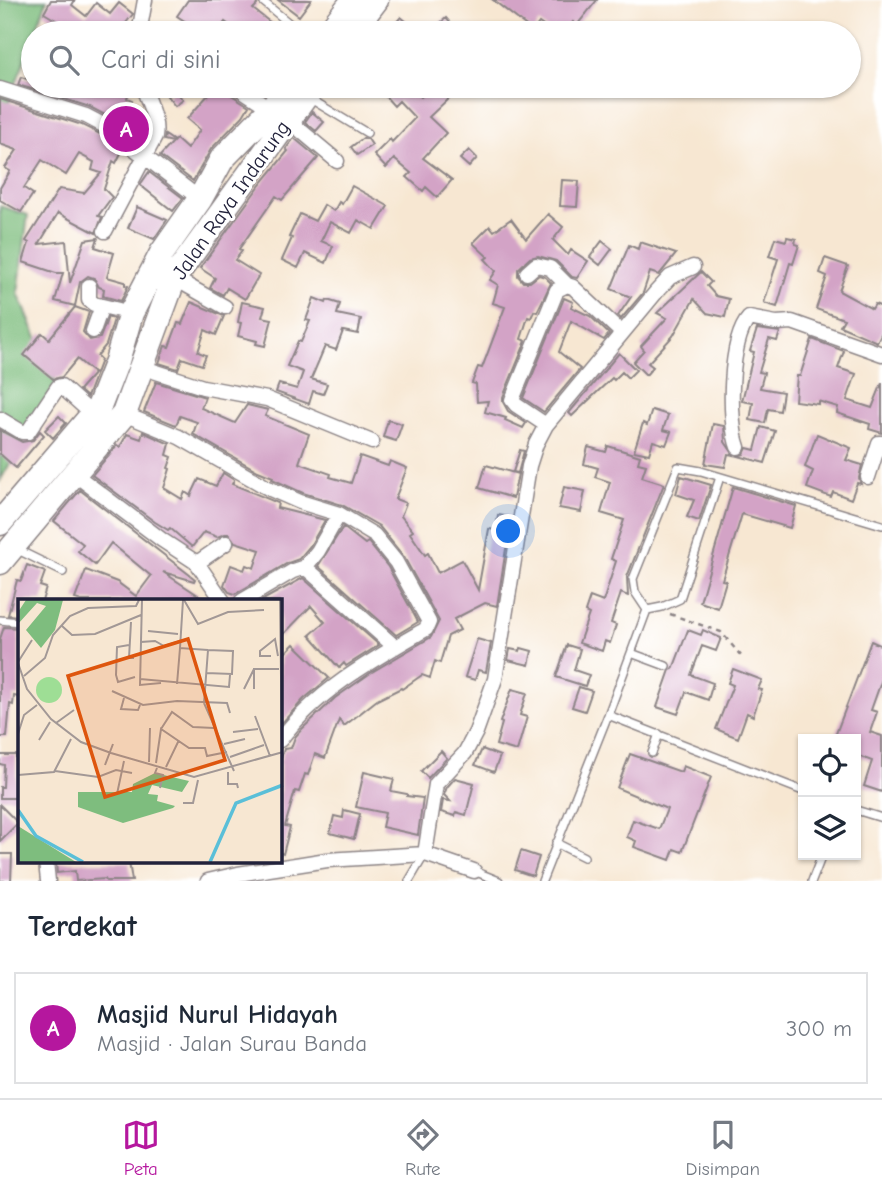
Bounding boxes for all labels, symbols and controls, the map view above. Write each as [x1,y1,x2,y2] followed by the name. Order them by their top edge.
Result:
[21,21,861,98] search box
[45,41,83,79] icon: search
[101,45,221,75] text: Cari di sini
[103,103,149,155] pin: A
[167,116,295,284] street label: Jalan Raya Indarung
[491,514,525,548] your location
[18,599,282,864] inset map
[798,734,861,860] map controls
[798,734,861,797] button: locate
[798,797,861,860] button: layers
[28,909,137,944] text: Terdekat
[97,1000,338,1030] text: Masjid Nurul Hidayah
[47,1015,59,1042] text: A
[786,1015,852,1042] text: 300 m
[97,1030,367,1057] text: Masjid · Jalan Surau Banda
[122,1116,160,1180] tab: Peta
[404,1116,442,1180] tab: Rute
[685,1116,760,1180] tab: Disimpan

